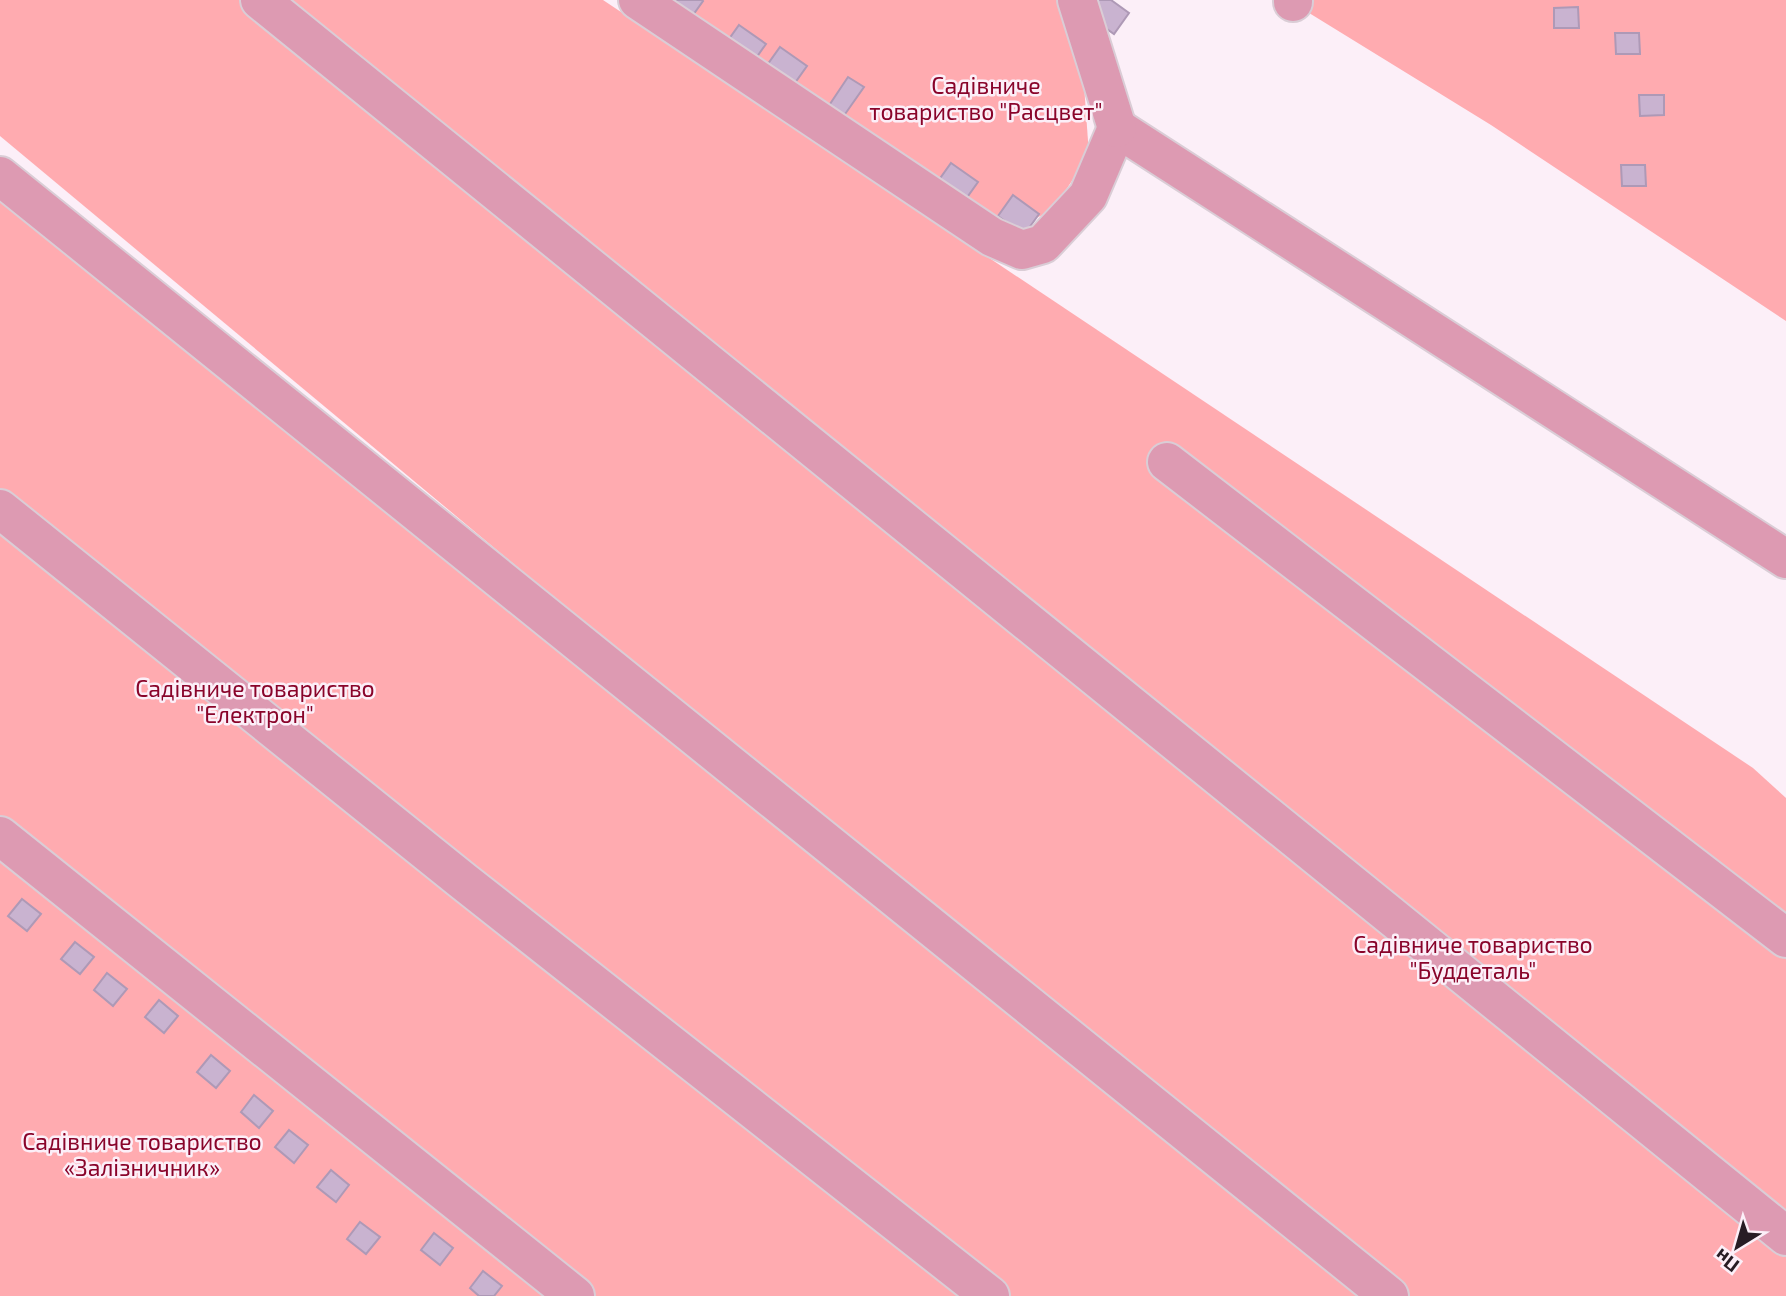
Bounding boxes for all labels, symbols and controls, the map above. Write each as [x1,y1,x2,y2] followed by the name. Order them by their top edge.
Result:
[869,71,1103,125] park label: Садівниче товариство "Расцвет"
[135,674,375,728] park label: Садівниче товариство "Електрон"
[1353,930,1593,985] park label: Садівниче товариство "Буддеталь"
[22,1127,262,1181] park label: Садівниче товариство «Залізничник»
[1702,1212,1772,1282] north arrow
[1710,1244,1743,1278] text: Пн

